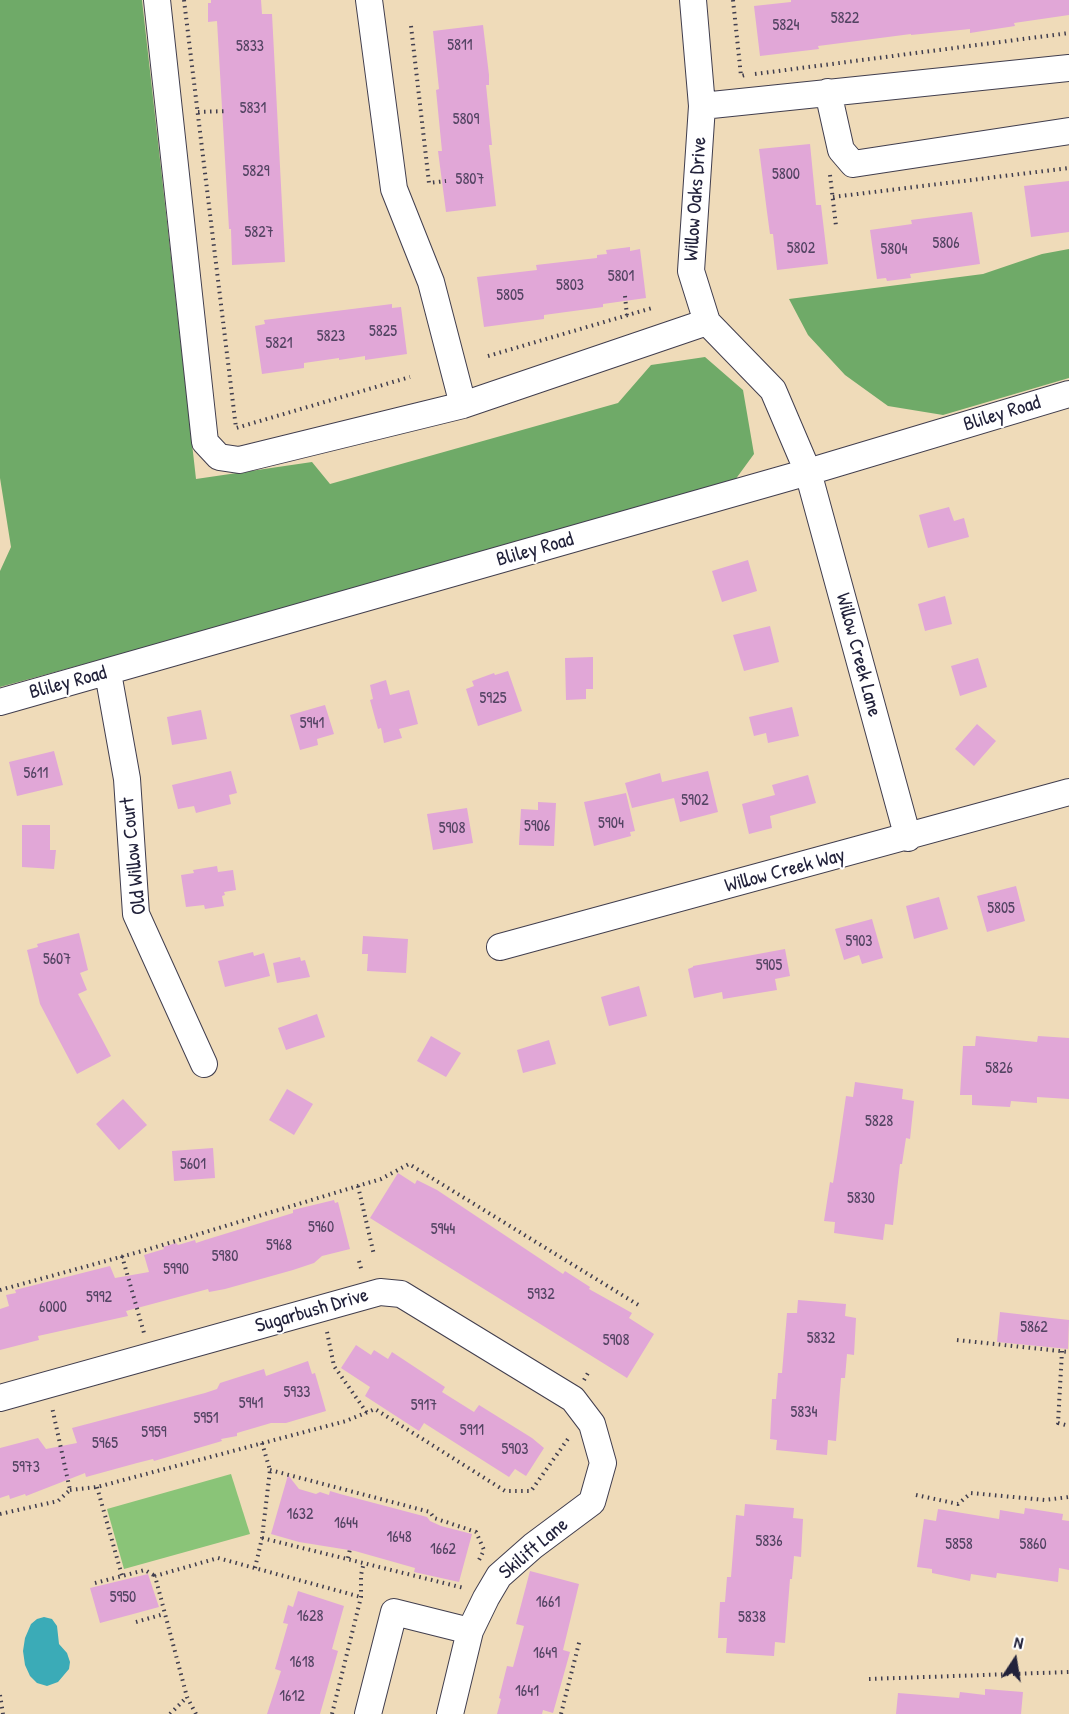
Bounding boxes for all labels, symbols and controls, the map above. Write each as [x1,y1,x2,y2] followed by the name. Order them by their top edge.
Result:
[831,9,859,29] house number: 5822
[772,16,800,36] house number: 5824
[447,36,473,56] house number: 5811
[236,37,264,57] house number: 5833
[240,99,266,119] house number: 5831
[453,110,479,130] house number: 5809
[680,136,712,262] street label: Willow Oaks Drive
[242,162,270,182] house number: 5829
[772,165,800,185] house number: 5800
[456,170,484,190] house number: 5807
[244,223,274,243] house number: 5827
[932,234,960,254] house number: 5806
[787,239,815,259] house number: 5802
[881,240,907,260] house number: 5804
[608,267,634,287] house number: 5801
[556,276,584,296] house number: 5803
[496,286,524,306] house number: 5805
[369,322,397,342] house number: 5825
[317,327,345,347] house number: 5823
[266,334,292,354] house number: 5821
[961,391,1043,437] street label: Bliley Road
[494,528,576,572] street label: Bliley Road
[830,591,886,719] street label: Willow Creek Lane
[27,661,109,705] street label: Bliley Road
[480,689,506,709] house number: 5925
[300,714,324,734] house number: 5941
[24,764,48,784] house number: 5611
[681,791,709,811] house number: 5902
[116,796,152,916] street label: Old Willow Court
[598,814,624,834] house number: 5904
[524,817,550,837] house number: 5906
[439,819,465,839] house number: 5908
[722,843,848,899] street label: Willow Creek Way
[987,899,1015,919] house number: 5805
[846,932,872,952] house number: 5903
[43,950,71,970] house number: 5607
[756,956,782,976] house number: 5905
[985,1059,1013,1079] house number: 5826
[865,1112,893,1132] house number: 5828
[180,1155,206,1175] house number: 5601
[847,1189,875,1209] house number: 5830
[308,1218,334,1238] house number: 5960
[431,1220,455,1240] house number: 5944
[266,1236,292,1256] house number: 5968
[212,1247,238,1267] house number: 5980
[163,1260,189,1280] house number: 5990
[253,1283,371,1339] street label: Sugarbush Drive
[527,1285,555,1305] house number: 5932
[86,1288,112,1308] house number: 5992
[39,1298,67,1318] house number: 6000
[1020,1318,1048,1338] house number: 5862
[807,1329,835,1349] house number: 5832
[603,1331,629,1351] house number: 5908
[284,1383,310,1403] house number: 5933
[239,1394,263,1414] house number: 5941
[411,1396,437,1416] house number: 5917
[791,1403,817,1423] house number: 5834
[193,1409,219,1429] house number: 5951
[460,1421,484,1441] house number: 5911
[141,1423,167,1443] house number: 5959
[92,1434,118,1454] house number: 5965
[502,1440,528,1460] house number: 5903
[12,1458,40,1478] house number: 5973
[287,1505,313,1525] house number: 1632
[495,1513,573,1585] street label: Skilift Lane
[334,1514,358,1534] house number: 1644
[386,1528,412,1548] house number: 1648
[755,1532,783,1552] house number: 5836
[945,1535,973,1555] house number: 5858
[1019,1535,1047,1555] house number: 5860
[430,1540,456,1560] house number: 1662
[110,1588,136,1608] house number: 5950
[536,1593,560,1613] house number: 1661
[297,1607,323,1627] house number: 1628
[738,1608,766,1628] house number: 5838
[985,1630,1045,1690] north arrow
[1012,1631,1025,1654] text: N
[533,1644,557,1664] house number: 1649
[290,1653,314,1673] house number: 1618
[515,1682,539,1702] house number: 1641
[279,1687,305,1707] house number: 1612

